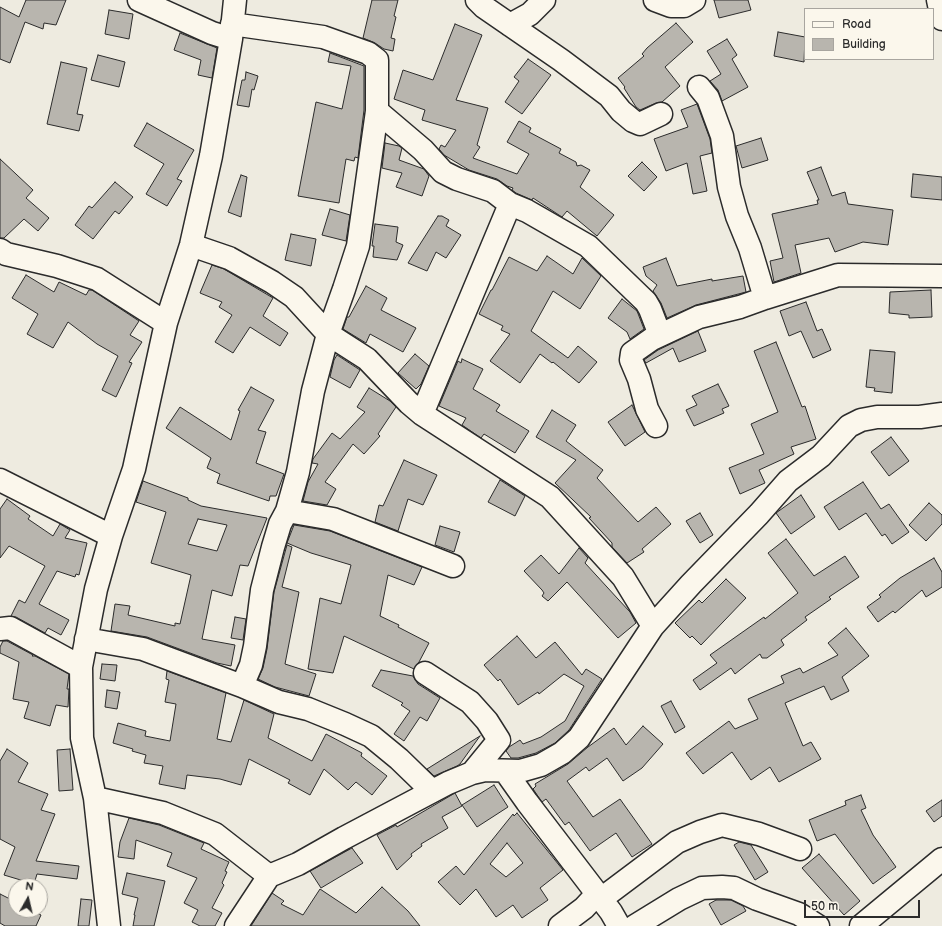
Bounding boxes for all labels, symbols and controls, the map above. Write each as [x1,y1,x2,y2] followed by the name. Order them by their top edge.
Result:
[804,8,934,60] legend
[842,17,871,32] text: Road
[842,37,886,52] text: Building
[8,878,48,918] north arrow
[25,880,35,894] text: N
[806,892,922,918] scale bar
[811,899,838,914] text: 50 m

